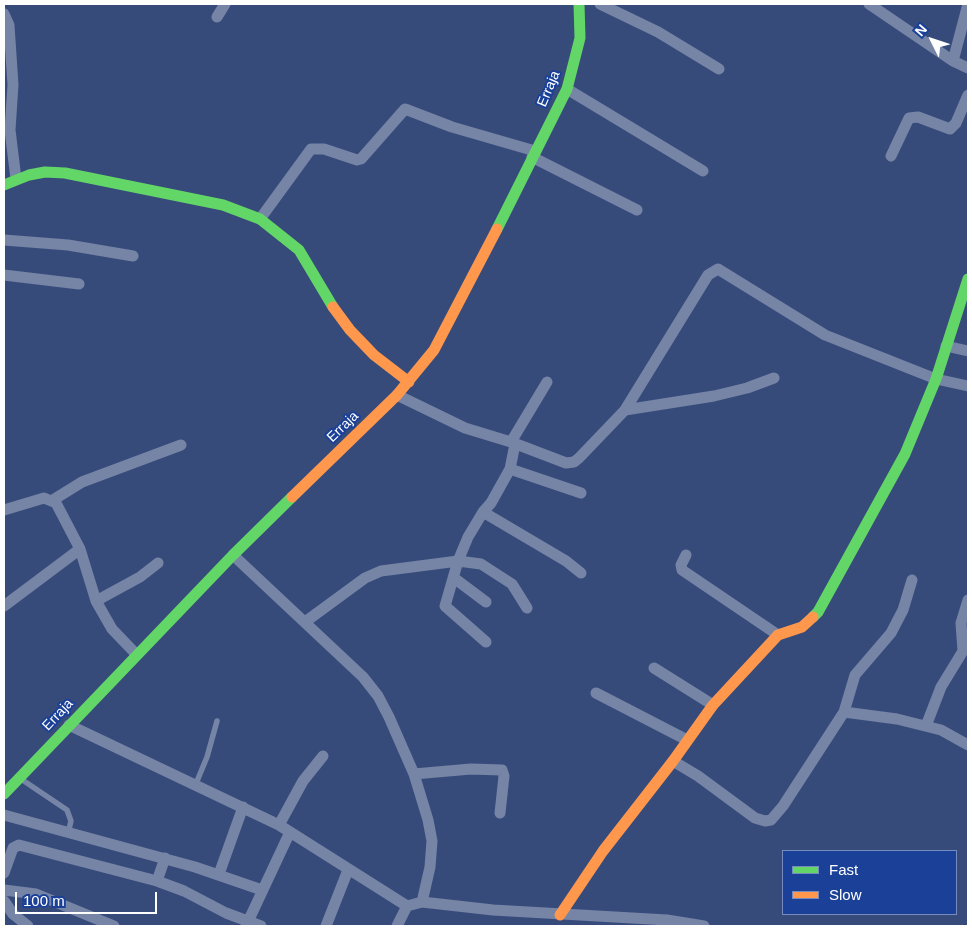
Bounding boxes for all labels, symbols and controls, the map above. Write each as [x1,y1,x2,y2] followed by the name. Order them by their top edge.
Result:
[907,15,957,65] north arrow
[911,21,930,39] text: N
[534,69,564,109] street label: Erraja
[324,408,362,446] street label: Erraja
[39,696,77,734] street label: Erraja
[782,850,957,915] legend
[829,861,858,878] text: Fast
[18,882,160,914] scale bar
[829,886,862,903] text: Slow
[23,892,65,909] text: 100 m

